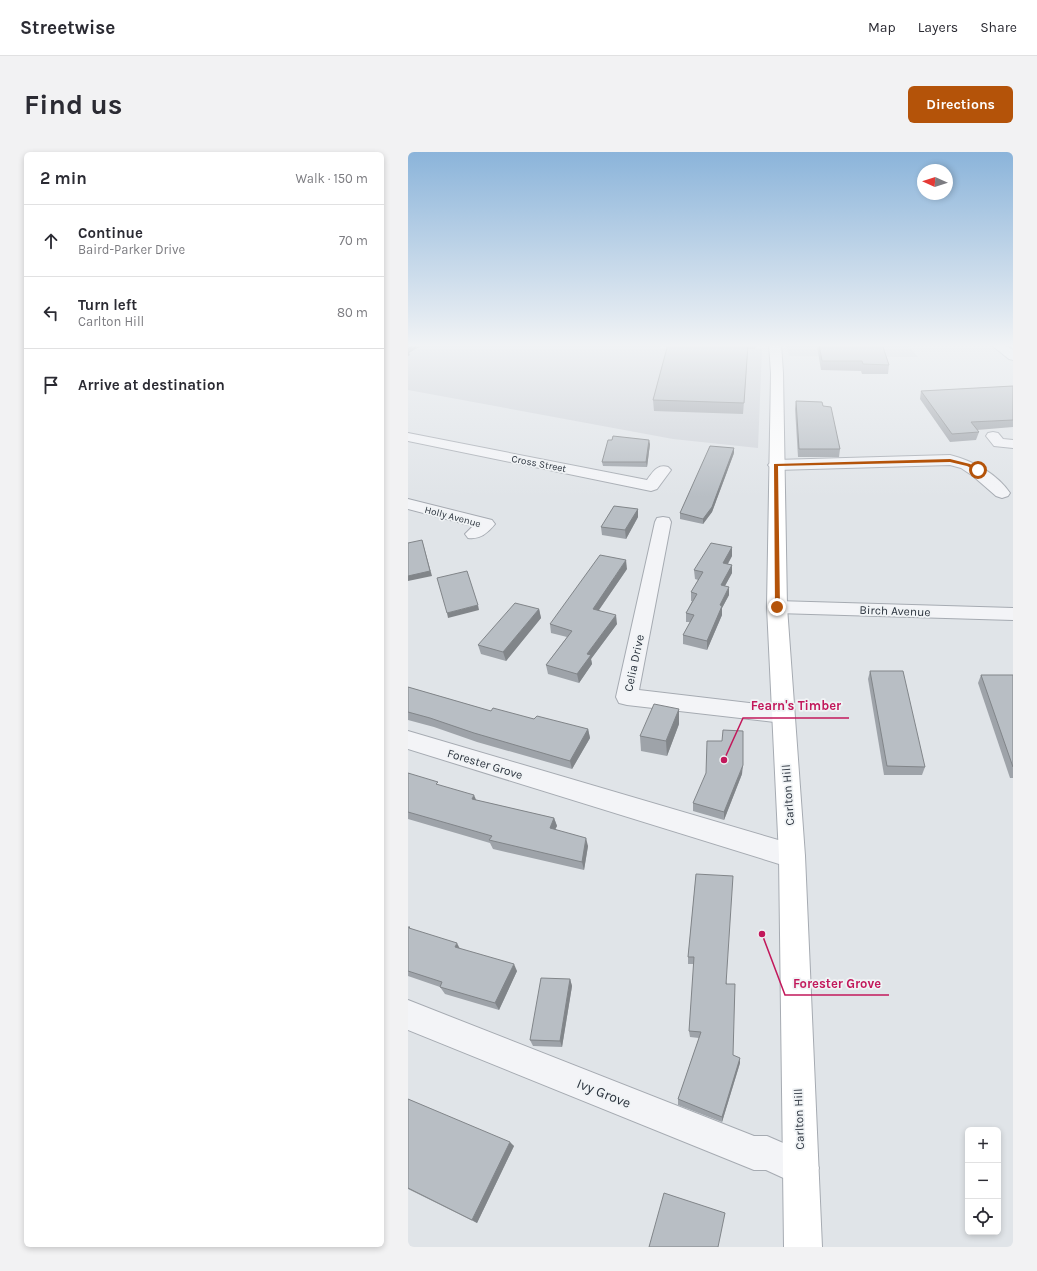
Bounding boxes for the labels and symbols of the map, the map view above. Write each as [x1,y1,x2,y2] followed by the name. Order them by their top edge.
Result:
[917,164,953,200] north arrow
[510,453,567,475] street label: Cross Street
[969,461,987,479] route start
[423,504,482,530] street label: Holly Avenue
[768,598,786,616] route end
[859,603,931,619] street label: Birch Avenue
[621,633,647,693] street label: Celia Drive
[743,693,849,718] callout: Fearn's Timber
[751,698,842,713] text: Fearn's Timber
[446,746,524,782] street label: Forester Grove
[779,764,797,826] street label: Carlton Hill
[785,970,889,995] callout: Forester Grove
[793,976,881,991] text: Forester Grove
[574,1075,633,1112] street label: Ivy Grove
[791,1088,807,1150] street label: Carlton Hill

